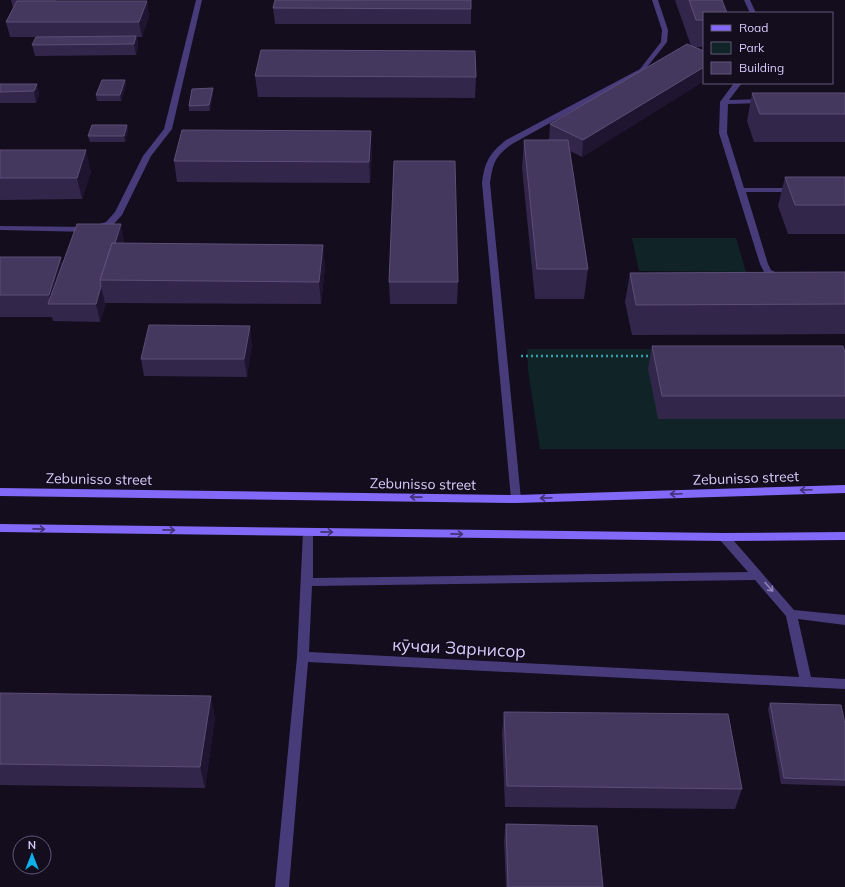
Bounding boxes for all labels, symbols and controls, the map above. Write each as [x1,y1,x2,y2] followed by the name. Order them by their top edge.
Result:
[703,12,833,84] legend
[739,20,768,35] text: Road
[739,40,765,55] text: Park
[739,60,784,75] text: Building
[693,467,799,489] street label: Zebunisso street
[46,469,152,489] street label: Zebunisso street
[370,474,476,494] street label: Zebunisso street
[800,486,813,494] one-way arrow
[670,490,683,498] one-way arrow
[410,494,423,501] one-way arrow
[540,494,553,502] one-way arrow
[32,525,45,533] one-way arrow
[162,526,175,534] one-way arrow
[320,528,333,536] one-way arrow
[450,530,463,538] one-way arrow
[764,582,773,592] one-way arrow
[392,634,526,662] street label: кӯчаи Зарнисор
[12,835,52,875] north arrow
[28,838,36,852] text: N

